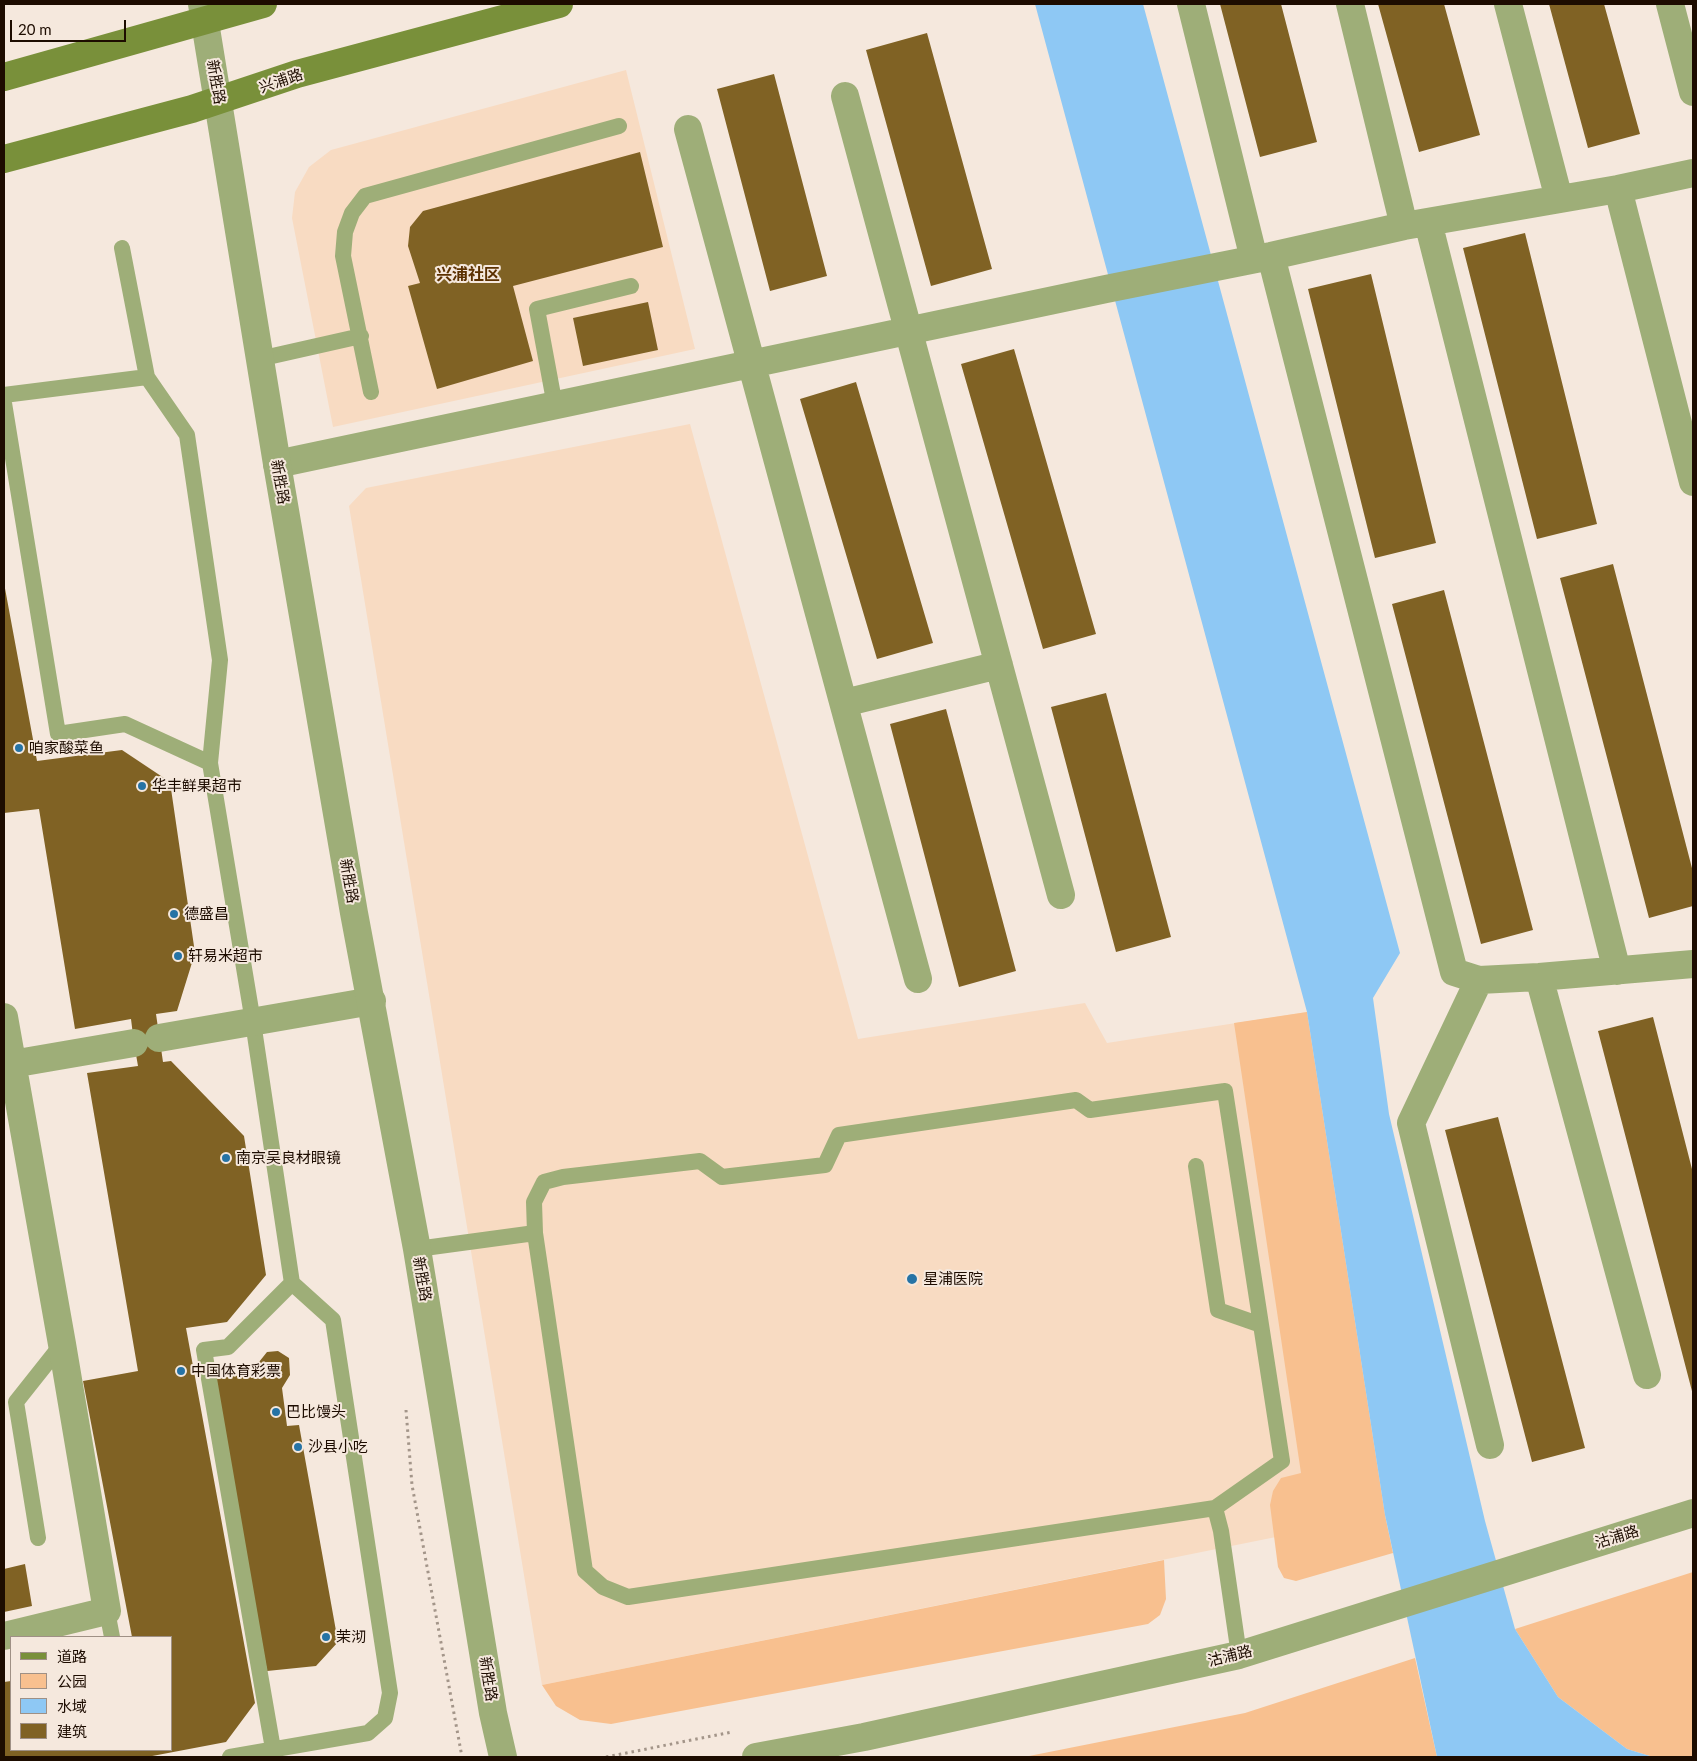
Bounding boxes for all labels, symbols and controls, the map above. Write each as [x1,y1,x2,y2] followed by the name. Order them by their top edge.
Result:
[12,10,129,42] scale bar
[18,20,52,38] text: 20 m
[203,58,229,106] street label: 新胜路
[257,65,305,97] street label: 兴浦路
[436,265,500,285] district label: 兴浦社区
[267,458,293,506] street label: 新胜路
[29,739,104,757] place label: 咱家酸菜鱼
[13,742,25,754] marker: 咱家酸菜鱼
[152,777,242,795] place label: 华丰鲜果超市
[136,780,148,792] marker: 华丰鲜果超市
[336,857,362,905] street label: 新胜路
[184,905,229,923] place label: 德盛昌
[168,908,180,920] marker: 德盛昌
[188,947,263,965] place label: 轩易米超市
[172,950,184,962] marker: 轩易米超市
[236,1149,341,1167] place label: 南京吴良材眼镜
[220,1152,232,1164] marker: 南京吴良材眼镜
[409,1255,435,1303] street label: 新胜路
[923,1270,983,1288] place label: 星浦医院
[905,1272,919,1286] marker: 星浦医院
[191,1362,281,1380] place label: 中国体育彩票
[175,1365,187,1377] marker: 中国体育彩票
[286,1403,346,1421] place label: 巴比馒头
[270,1406,282,1418] marker: 巴比馒头
[308,1438,368,1456] place label: 沙县小吃
[292,1441,304,1453] marker: 沙县小吃
[1593,1522,1641,1552] street label: 沽浦路
[336,1628,366,1646] place label: 茉沏
[320,1631,332,1643] marker: 茉沏
[10,1636,172,1751] legend
[1206,1642,1254,1670] street label: 沽浦路
[57,1647,87,1665] text: 道路
[476,1655,500,1703] street label: 新胜路
[57,1672,87,1690] text: 公园
[57,1697,87,1715] text: 水域
[57,1722,87,1740] text: 建筑

